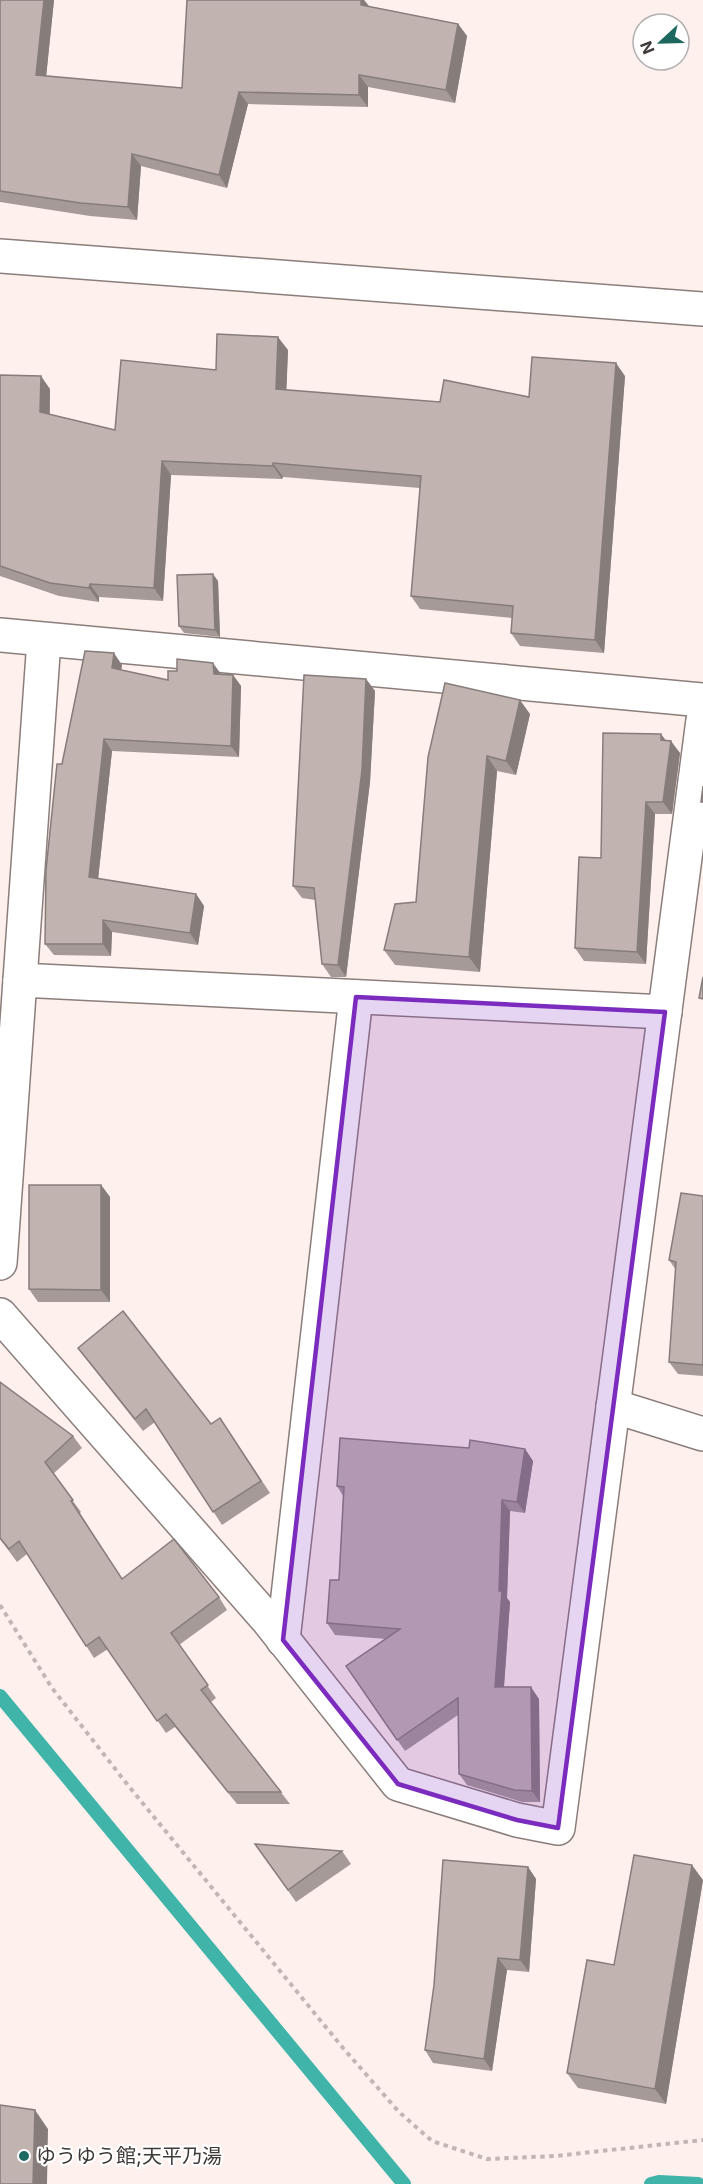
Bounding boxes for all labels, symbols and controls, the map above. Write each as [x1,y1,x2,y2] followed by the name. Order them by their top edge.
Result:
[631,12,691,72] north arrow
[636,38,659,57] text: N
[36,2144,222,2168] place label: ゆうゆう館;天平乃湯
[17,2149,31,2163] marker: ゆうゆう館;天平乃湯

